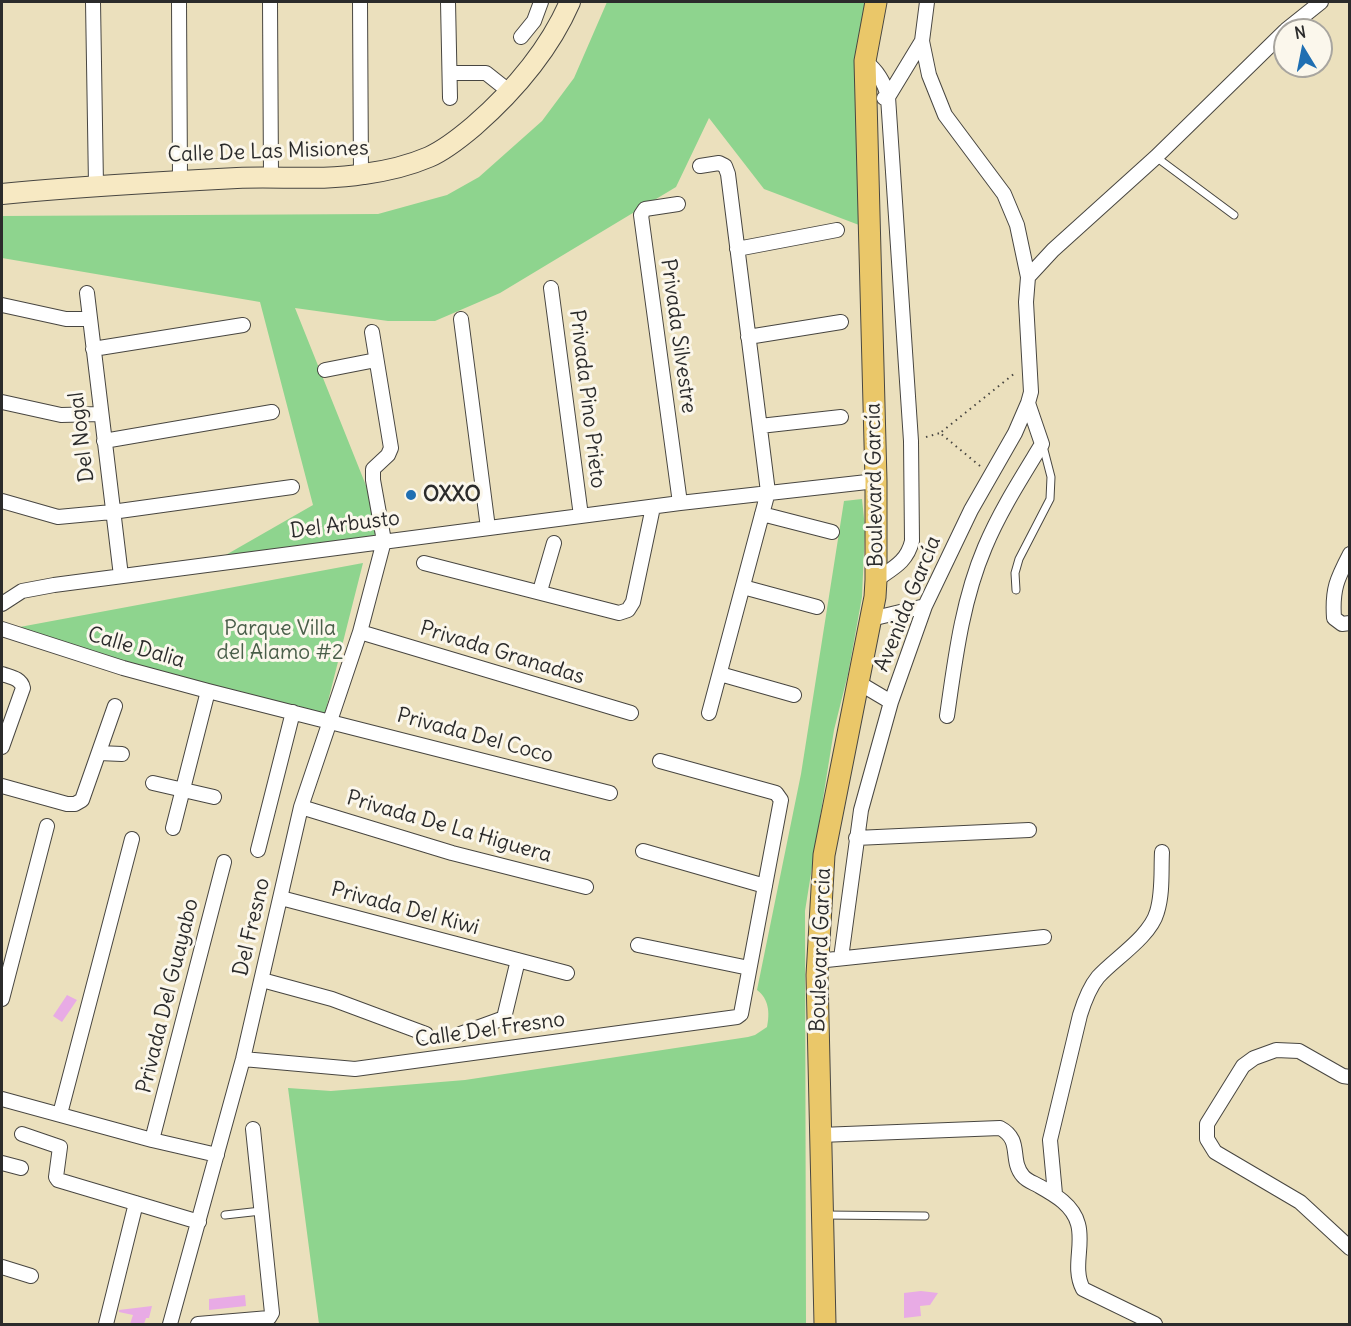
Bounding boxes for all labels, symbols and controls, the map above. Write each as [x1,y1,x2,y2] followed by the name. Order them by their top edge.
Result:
[1273,18,1333,78] north arrow
[1293,21,1307,43] text: N
[167,136,369,168] street label: Calle De Las Misiones
[655,257,701,415] street label: Privada Silvestre
[564,308,610,490] street label: Privada Pino Prieto
[64,391,100,483] street label: Del Nogal
[861,403,889,567] street label: Boulevard García
[423,482,481,508] place label: OXXO
[404,488,418,502] marker: OXXO
[289,506,401,544] street label: Del Arbusto
[869,533,947,675] street label: Avenida García
[216,616,344,666] park label: Parque Villa del Alamo #2
[417,616,587,690] street label: Privada Granadas
[85,622,187,674] street label: Calle Dalia
[394,703,556,769] street label: Privada Del Coco
[344,786,554,868] street label: Privada De La Higuera
[806,867,836,1033] street label: Boulevard Garcia
[229,876,275,978] street label: Del Fresno
[328,877,482,941] street label: Privada Del Kiwi
[132,896,204,1096] street label: Privada Del Guayabo
[413,1007,567,1053] street label: Calle Del Fresno

